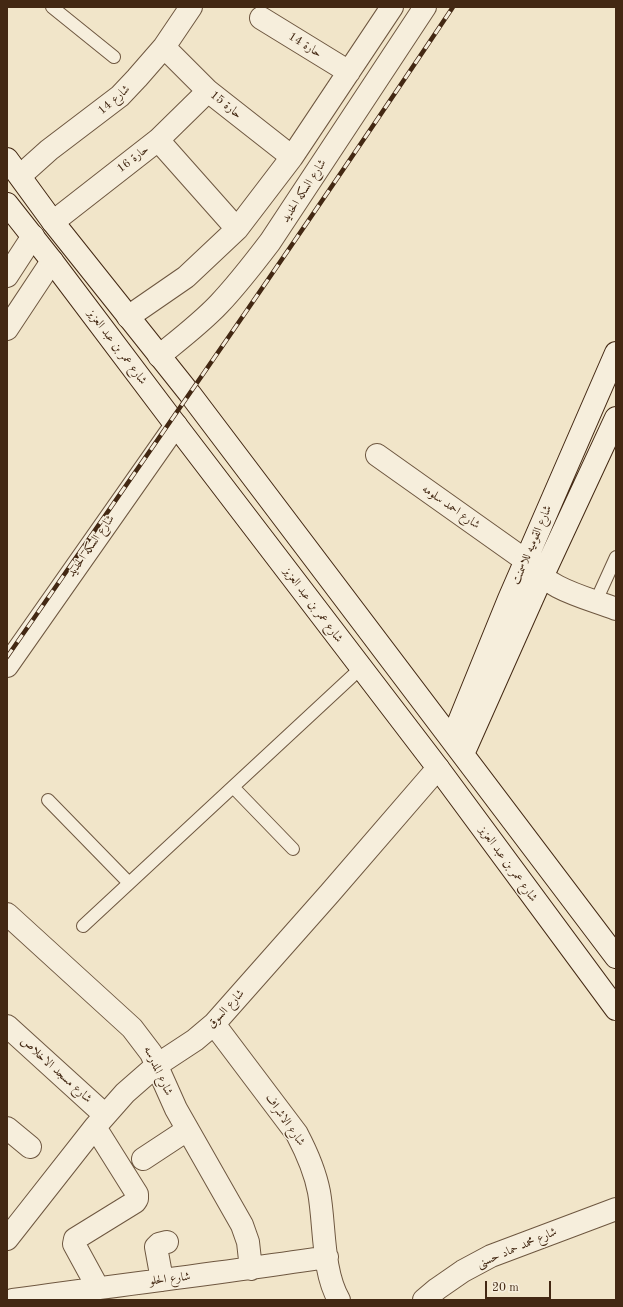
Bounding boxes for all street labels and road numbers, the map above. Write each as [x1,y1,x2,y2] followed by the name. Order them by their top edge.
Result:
[286,29,324,61] street label: حارة 14
[95,82,133,118] street label: شارع 14
[207,88,245,122] street label: حارة 15
[114,142,152,176] street label: حارة 16
[278,157,330,225] street label: شارع السكه الحديد
[84,307,150,387] street label: شارع عمر بن عبد العزيز
[419,482,483,532] street label: شارع احمد سلومه
[509,503,555,587] street label: شارع القوميه للاسمنت
[64,512,118,580] street label: شارع السكه الحديد
[280,565,346,645] street label: شارع عمر بن عبد العزيز
[476,823,540,905] street label: شارع عمر بن عبد العزيز
[204,987,248,1031] street label: شارع السوق
[17,1034,95,1106] street label: شارع مسجد الاخلاص
[140,1044,176,1098] street label: شارع المدرسه
[262,1091,308,1149] street label: شارع الاشراف
[475,1225,559,1271] street label: شارع محمد حماد حسنى
[149,1269,191,1289] street label: شارع الحلو

